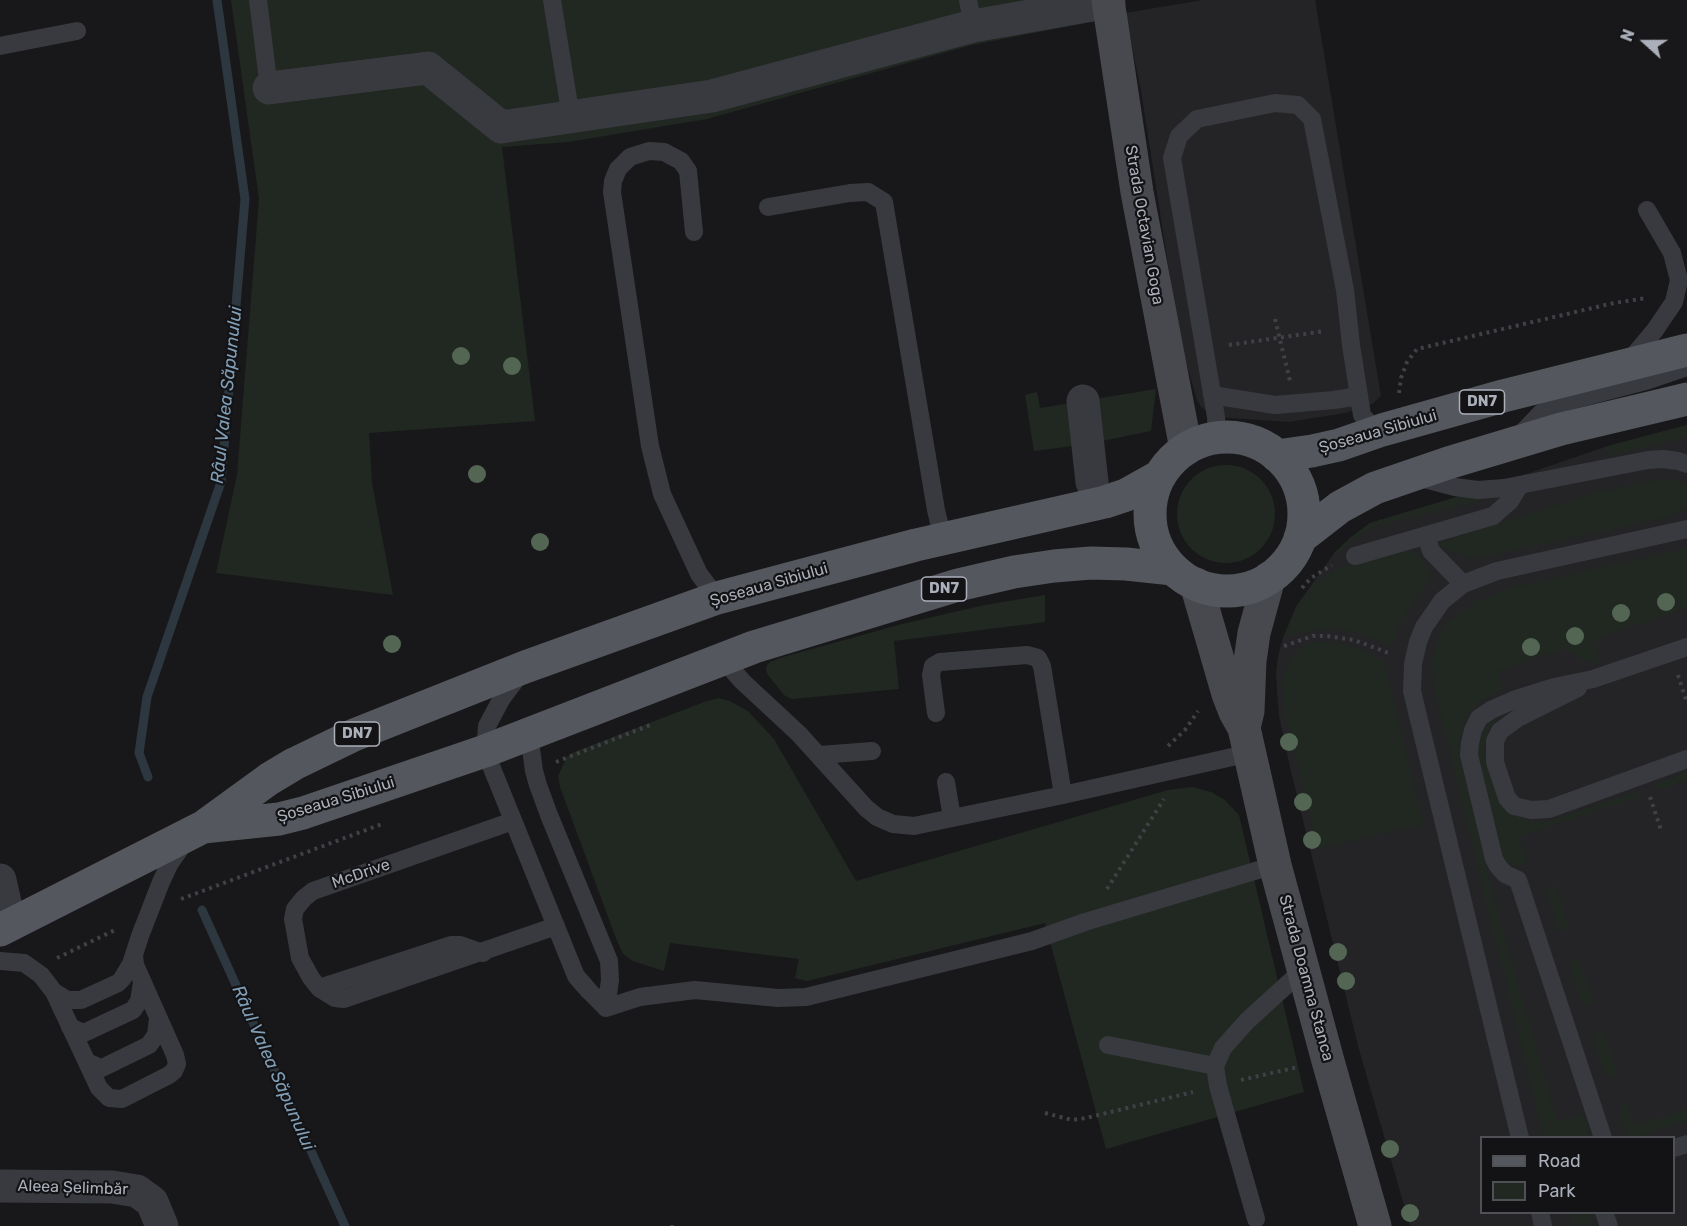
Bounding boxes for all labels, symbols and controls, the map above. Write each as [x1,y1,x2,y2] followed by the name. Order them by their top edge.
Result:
[1615,12,1675,72] north arrow
[1617,27,1639,44] text: N
[1121,144,1167,306] street label: Strada Octavian Goga
[207,305,247,485] water label: Râul Valea Săpunului
[1460,390,1504,414] road number: DN7
[1317,406,1439,458] street label: Șoseaua Sibiului
[708,559,830,611] street label: Șoseaua Sibiului
[922,577,966,601] road number: DN7
[334,722,380,746] road number: DN7
[275,773,397,827] street label: Șoseaua Sibiului
[329,855,393,893] street label: McDrive
[1275,893,1337,1063] street label: Strada Doamna Stanca
[227,982,319,1154] water label: Râul Valea Săpunului
[1480,1136,1675,1214] legend
[1538,1150,1581,1172] text: Road
[17,1176,129,1200] street label: Aleea Șelimbăr
[1538,1180,1575,1202] text: Park

